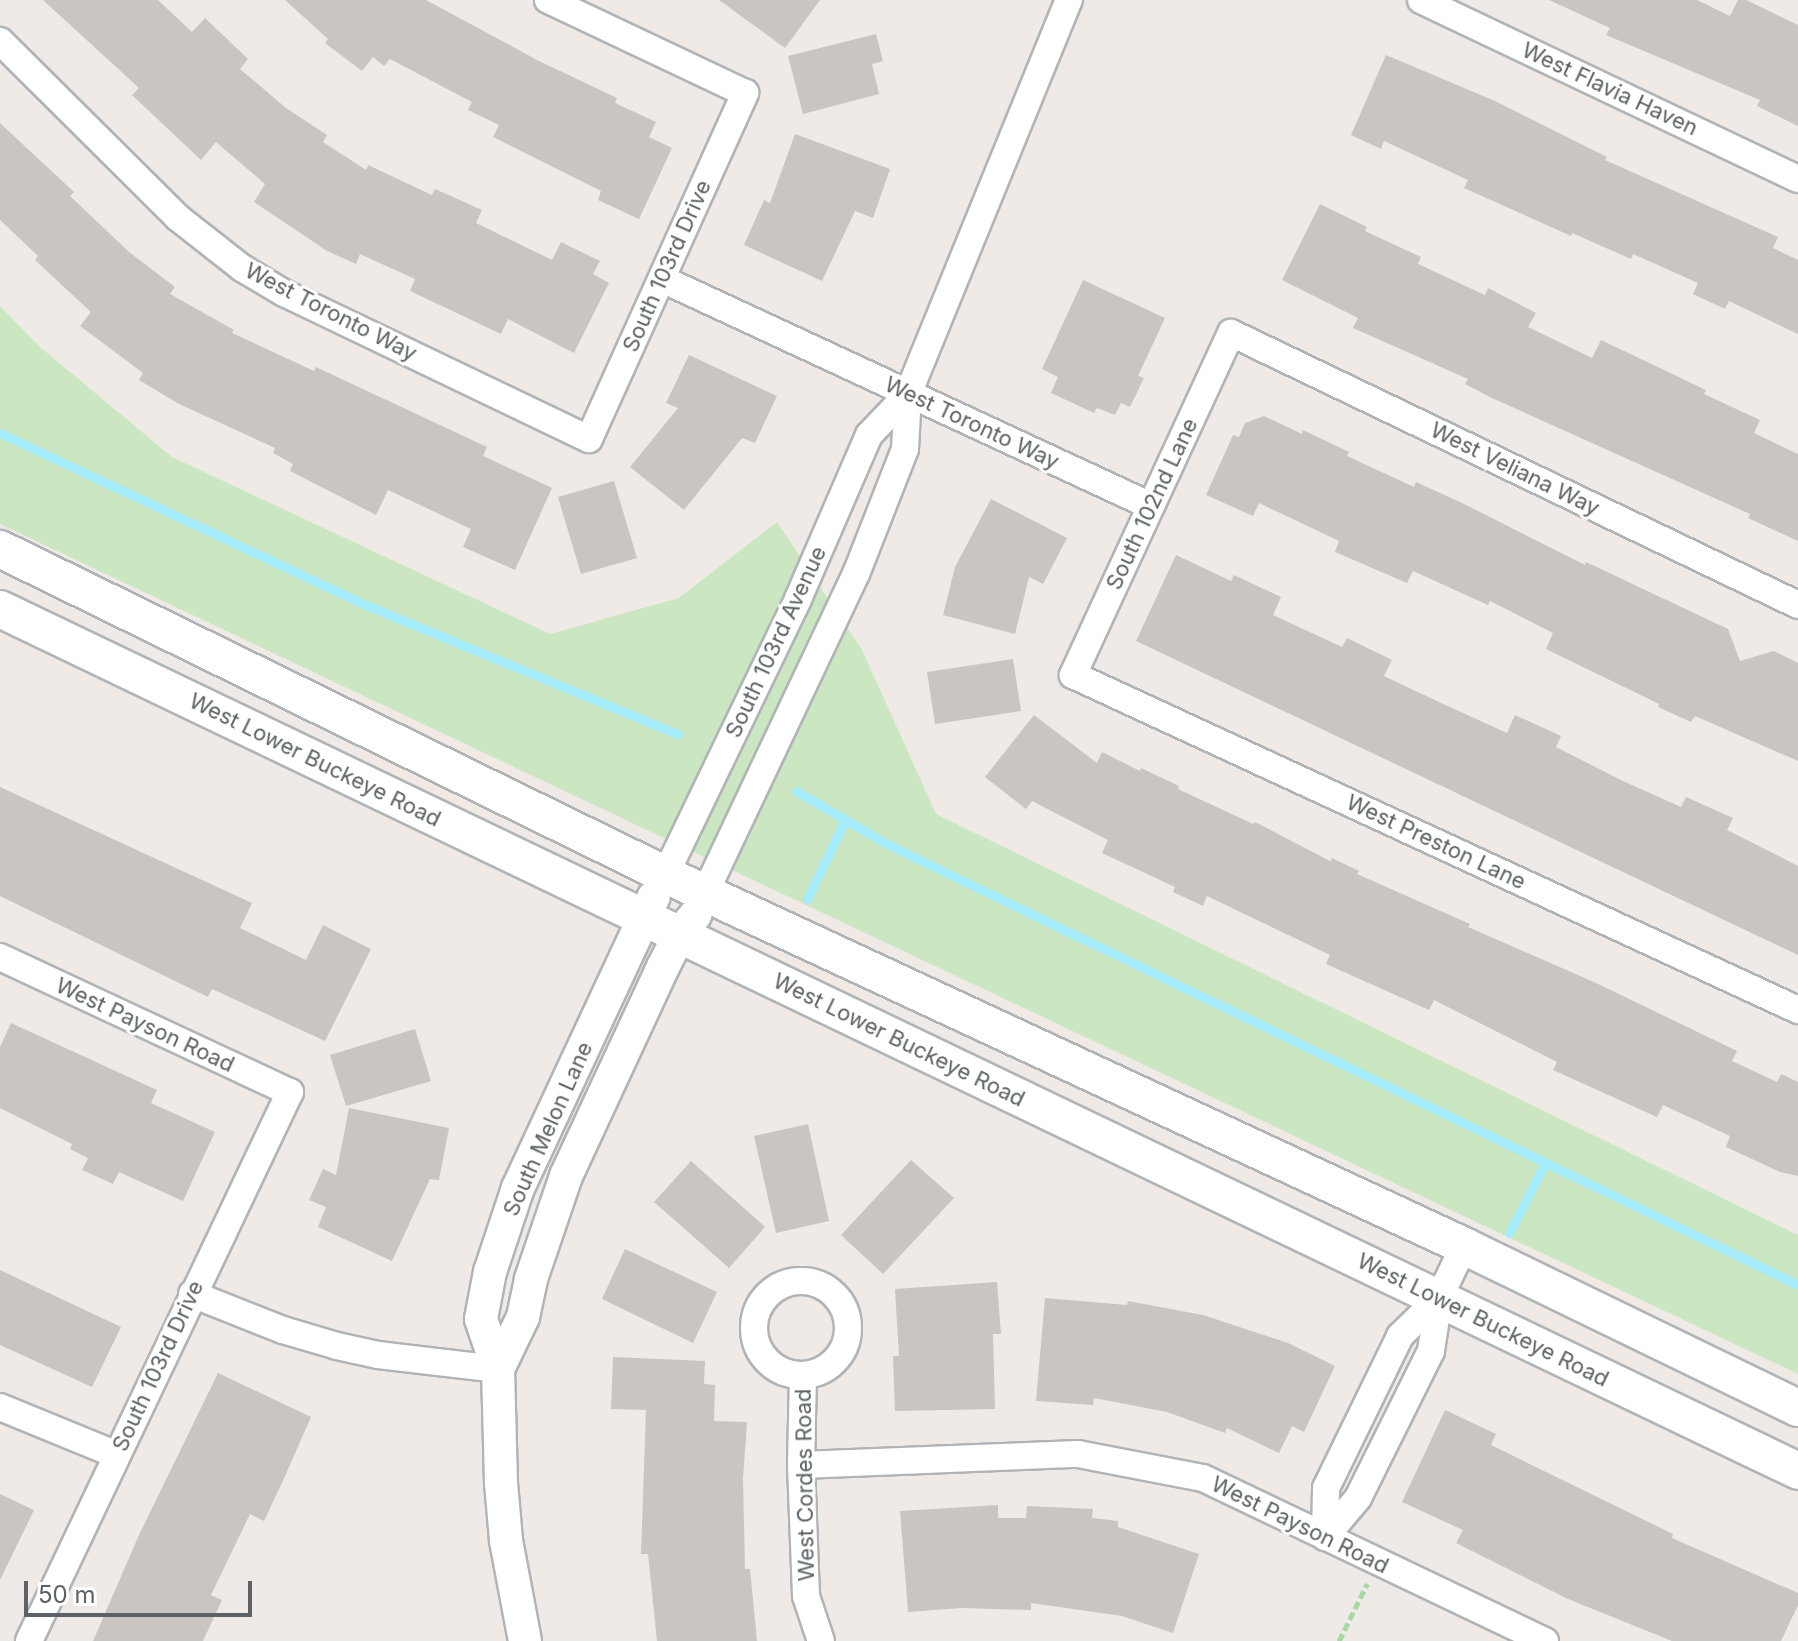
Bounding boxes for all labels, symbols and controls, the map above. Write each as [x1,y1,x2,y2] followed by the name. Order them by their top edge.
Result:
[1518,37,1702,141] street label: West Flavia Haven
[617,176,717,356] street label: South 103rd Drive
[241,257,421,367] street label: West Toronto Way
[881,371,1063,475] street label: West Toronto Way
[1101,414,1203,594] street label: South 102nd Lane
[1426,417,1604,521] street label: West Veliana Way
[720,542,832,742] street label: South 103rd Avenue
[185,688,445,832] street label: West Lower Buckeye Road
[1342,789,1530,895] street label: West Preston Lane
[769,968,1029,1112] street label: West Lower Buckeye Road
[52,972,238,1078] street label: West Payson Road
[498,1038,598,1220] street label: South Melon Lane
[1353,1248,1613,1392] street label: West Lower Buckeye Road
[107,1276,209,1456] street label: South 103rd Drive
[790,1388,820,1582] street label: West Cordes Road
[1207,1471,1393,1579] street label: West Payson Road
[28,1565,256,1615] scale bar
[38,1580,96,1609] text: 50 m

